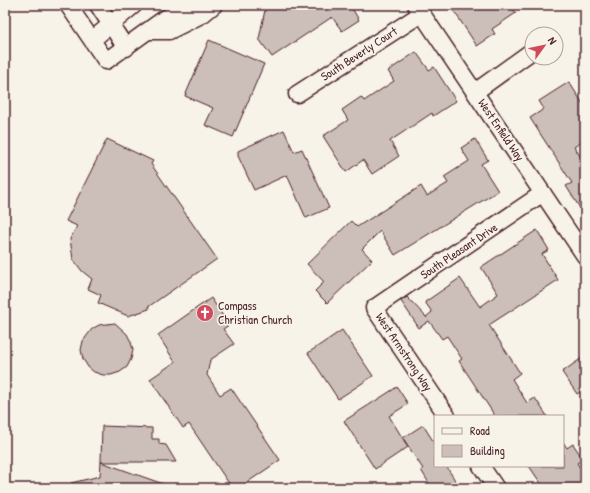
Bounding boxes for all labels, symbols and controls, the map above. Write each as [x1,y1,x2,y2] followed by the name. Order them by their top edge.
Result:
[317,22,401,85] street label: South Beverly Court
[524,26,564,66] north arrow
[545,34,560,47] text: N
[474,95,529,164] street label: West Enfield Way
[417,218,501,283] street label: South Pleasant Drive
[218,297,292,328] place label: Compass Christian Church
[195,303,215,323] church icon: Compass Christian Church
[372,309,437,394] street label: West Armstrong Way
[434,415,564,467] legend
[470,422,490,439] text: Road
[470,442,505,459] text: Building

